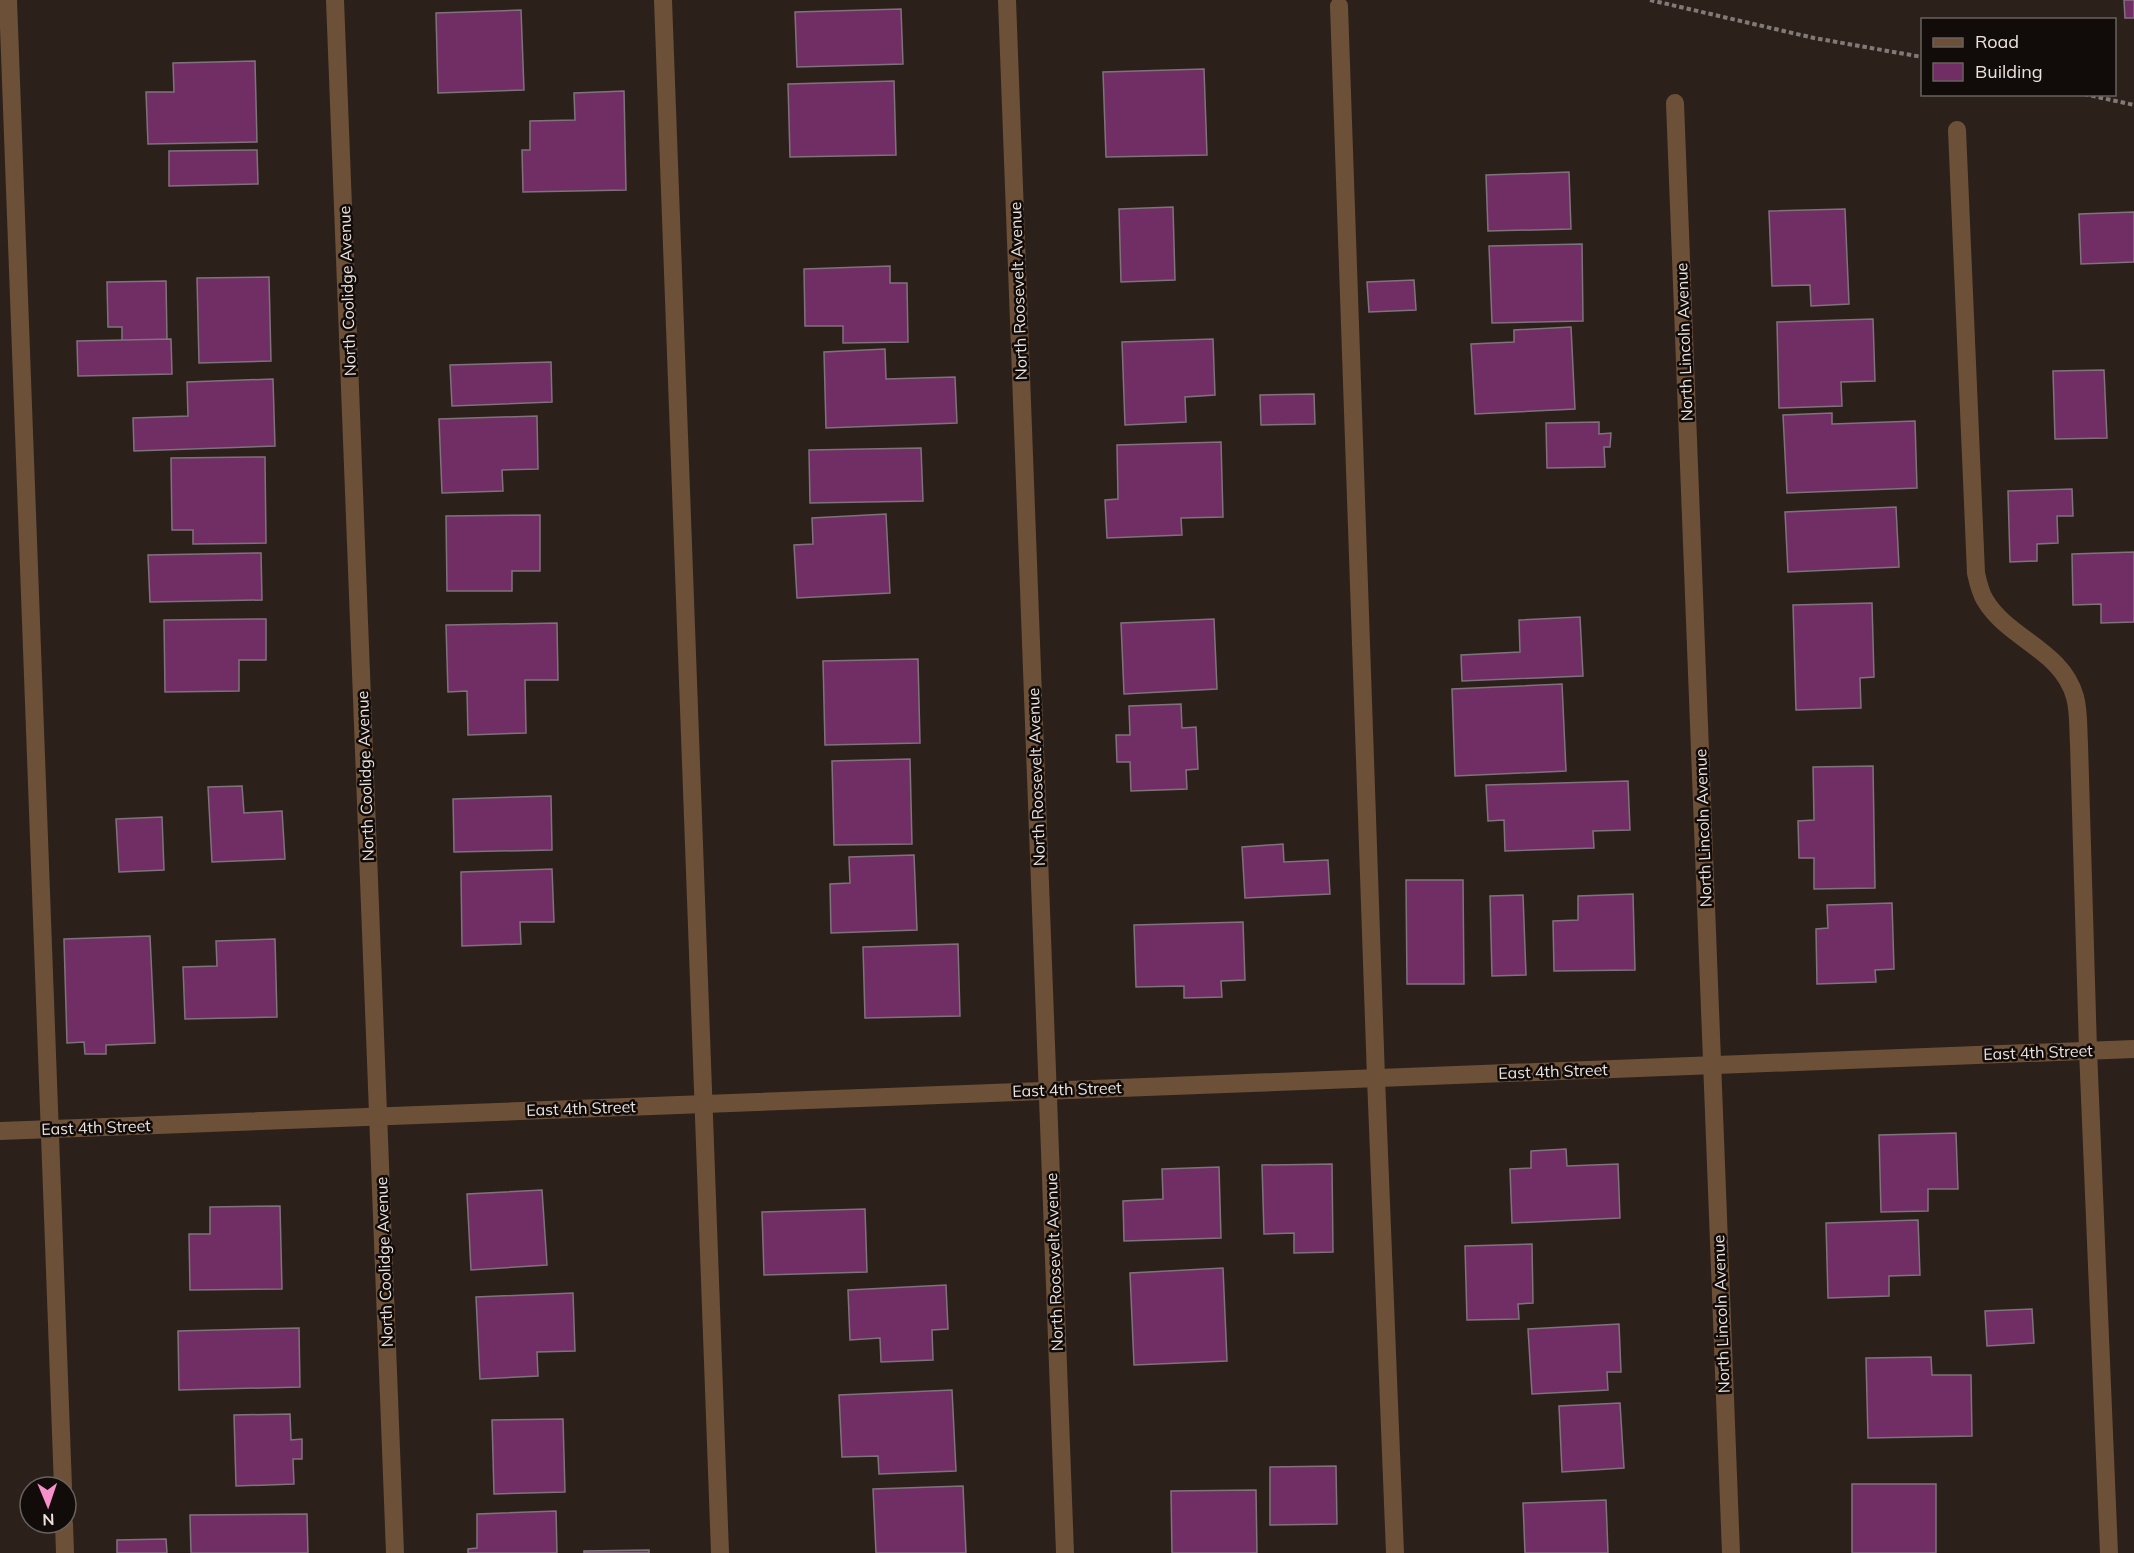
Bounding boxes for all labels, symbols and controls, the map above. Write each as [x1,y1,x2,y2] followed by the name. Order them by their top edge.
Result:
[1921,18,2116,96] legend
[1975,30,2019,53] text: Road
[1975,60,2043,83] text: Building
[1005,201,1031,381] street label: North Roosevelt Avenue
[334,205,360,377] street label: North Coolidge Avenue
[1671,263,1697,421] street label: North Lincoln Avenue
[1023,687,1049,867] street label: North Roosevelt Avenue
[352,690,378,862] street label: North Coolidge Avenue
[1690,749,1716,907] street label: North Lincoln Avenue
[1983,1040,2093,1064] street label: East 4th Street
[1498,1059,1608,1083] street label: East 4th Street
[1012,1077,1122,1101] street label: East 4th Street
[526,1096,636,1120] street label: East 4th Street
[41,1115,151,1139] street label: East 4th Street
[1041,1172,1067,1352] street label: North Roosevelt Avenue
[371,1176,397,1348] street label: North Coolidge Avenue
[1708,1235,1734,1393] street label: North Lincoln Avenue
[18,1475,78,1535] north arrow
[42,1510,55,1530] text: N

